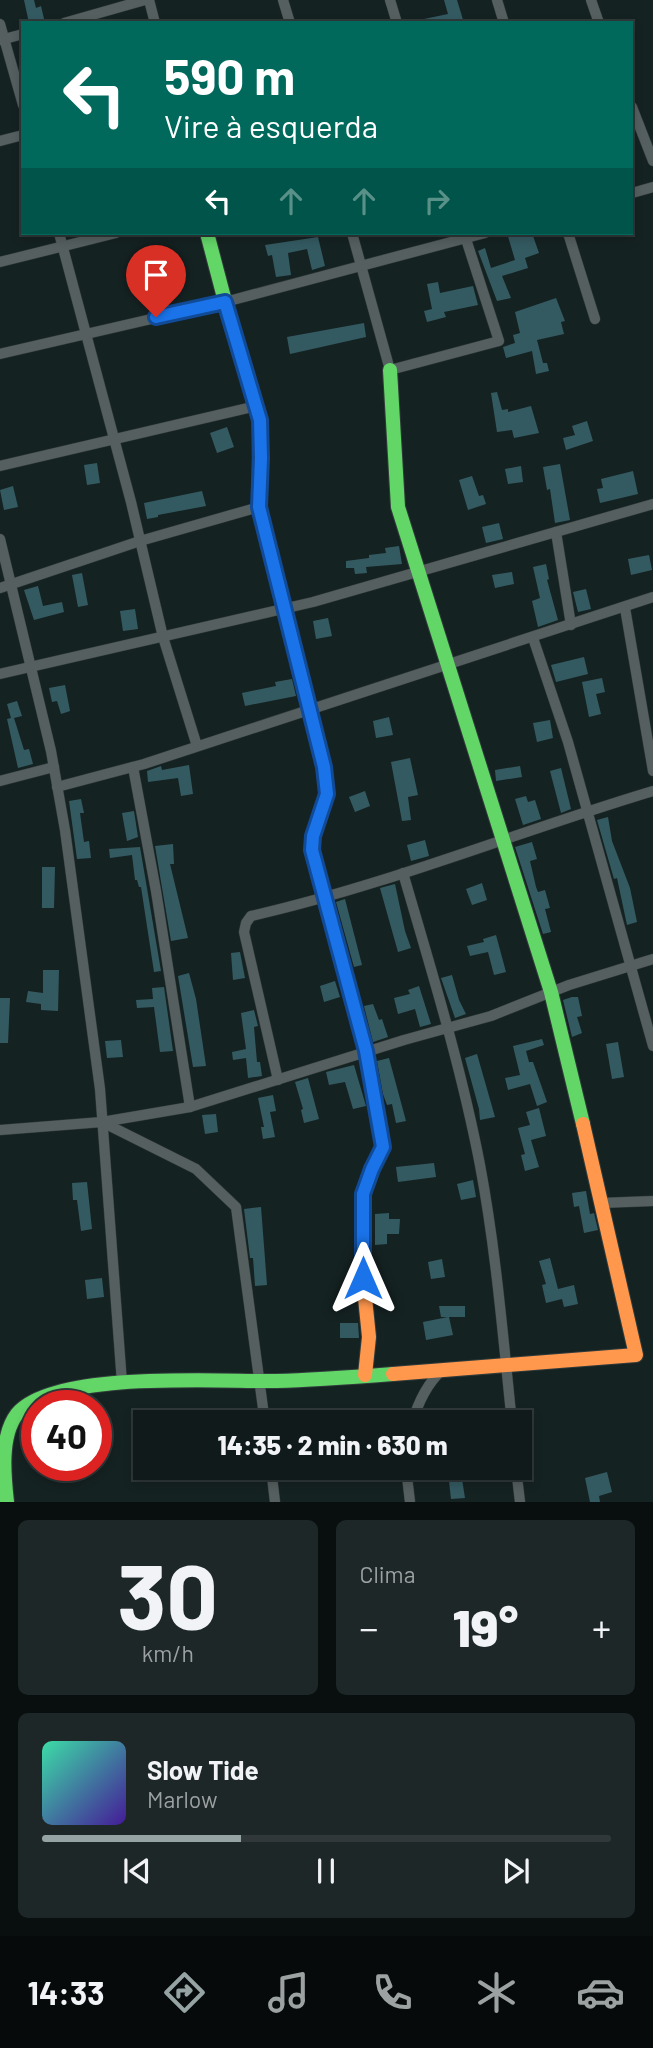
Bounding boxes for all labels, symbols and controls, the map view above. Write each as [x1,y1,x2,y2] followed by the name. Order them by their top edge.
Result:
[164,46,295,105] text: 590 m
[49,49,140,140] icon: left
[164,106,378,144] text: Vire à esquerda
[199,182,237,220] icon: left
[272,182,310,220] icon: ahead
[345,182,383,220] icon: ahead
[418,182,456,220] icon: right
[126,245,186,317] pin
[137,256,175,294] icon: arrive
[326,1241,400,1315] position arrow
[21,1390,112,1481] speed limit sign: 40
[217,1429,448,1460] text: 14:35 · 2 min · 630 m
[117,1539,218,1648] text: 30
[360,1560,415,1588] text: Clima
[452,1595,518,1657] text: 19°
[360,1604,379,1650] text: −
[592,1604,611,1650] text: +
[142,1639,194,1667] text: km/h
[147,1754,259,1785] text: Slow Tide
[147,1785,218,1813] text: Marlow
[118,1852,156,1890] icon: previous
[307,1852,345,1890] icon: pause
[497,1852,535,1890] icon: next
[160,1968,209,2017] icon: directions
[264,1968,313,2017] icon: music
[368,1968,417,2017] icon: phone
[472,1968,521,2017] icon: climate
[576,1968,625,2017] icon: car
[28,1973,104,2011] text: 14:33

